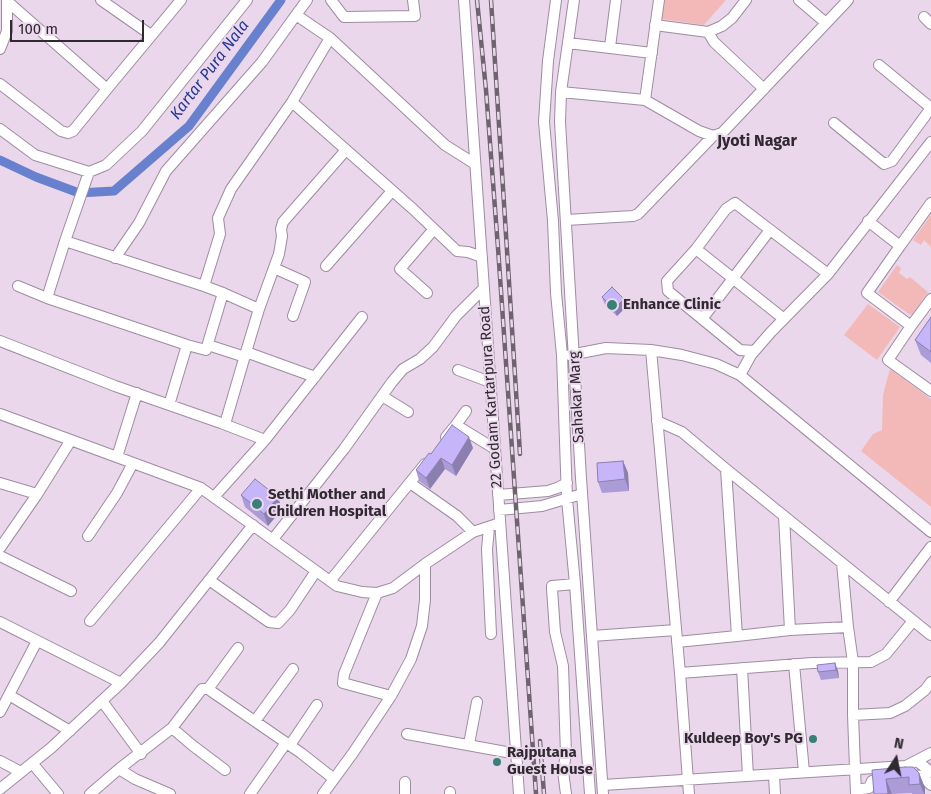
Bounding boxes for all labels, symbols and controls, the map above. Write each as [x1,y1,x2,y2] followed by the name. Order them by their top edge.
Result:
[12,10,146,42] scale bar
[166,17,254,123] water label: Kartar Pura Nala
[18,20,58,38] text: 100 m
[717,132,797,152] district label: Jyoti Nagar
[623,296,721,314] place label: Enhance Clinic
[605,298,619,312] marker: Enhance Clinic
[476,305,506,489] street label: 22 Godam Kartarpura Road
[566,351,588,443] street label: Sahakar Marg
[268,486,386,521] place label: Sethi Mother and Children Hospital
[250,497,264,511] marker: Sethi Mother and Children Hospital
[684,730,803,748] place label: Kuldeep Boy's PG
[807,733,819,745] marker: Kuldeep Boy's PG
[871,734,921,784] north arrow
[893,735,905,753] text: N
[507,744,593,779] place label: Rajputana Guest House
[491,756,503,768] marker: Rajputana Guest House

